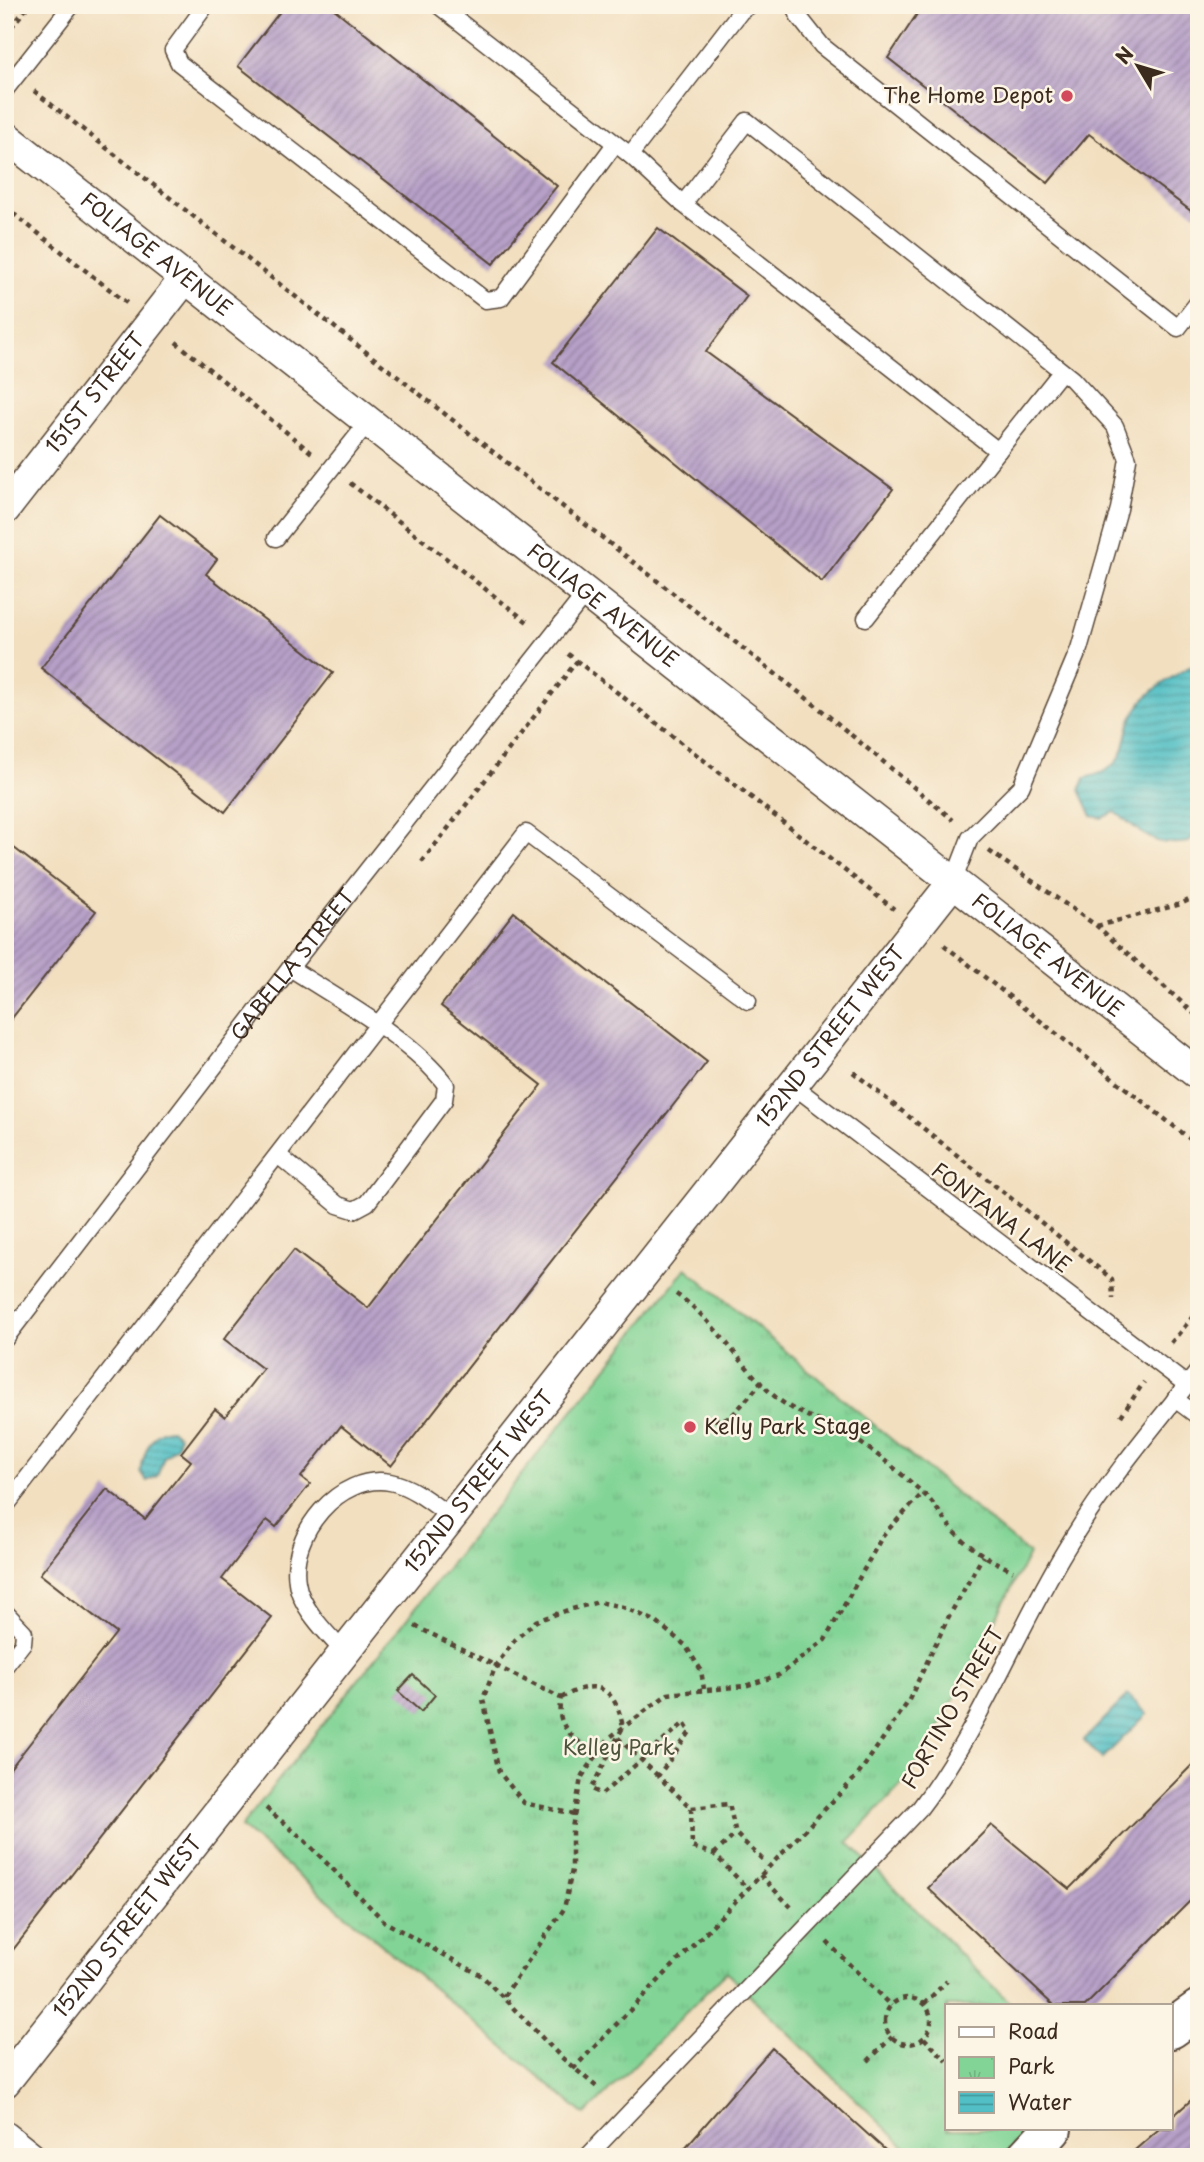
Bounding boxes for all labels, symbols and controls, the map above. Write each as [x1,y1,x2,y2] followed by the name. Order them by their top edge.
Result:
[1102,32,1172,102] north arrow
[1108,40,1139,69] text: N
[883,78,1053,110] place label: The Home Depot
[1059,88,1075,104] marker: The Home Depot
[74,183,240,323] street label: FOLIAGE AVENUE
[36,324,152,459] street label: 151ST STREET
[521,534,686,674] street label: FOLIAGE AVENUE
[222,880,362,1047] street label: GABELLA STREET
[966,884,1131,1024] street label: FOLIAGE AVENUE
[747,937,911,1134] street label: 152ND STREET WEST
[926,1153,1079,1280] street label: FONTANA LANE
[395,1382,560,1579] street label: 152ND STREET WEST
[704,1409,871,1441] place label: Kelly Park Stage
[682,1419,698,1435] marker: Kelly Park Stage
[892,1619,1011,1794] street label: FORTINO STREET
[563,1730,675,1762] park label: Kelley Park
[44,1827,208,2024] street label: 152ND STREET WEST
[945,2004,1172,2130] legend
[1008,2014,1059,2046] text: Road
[1008,2049,1055,2081] text: Park
[1008,2085,1072,2117] text: Water

